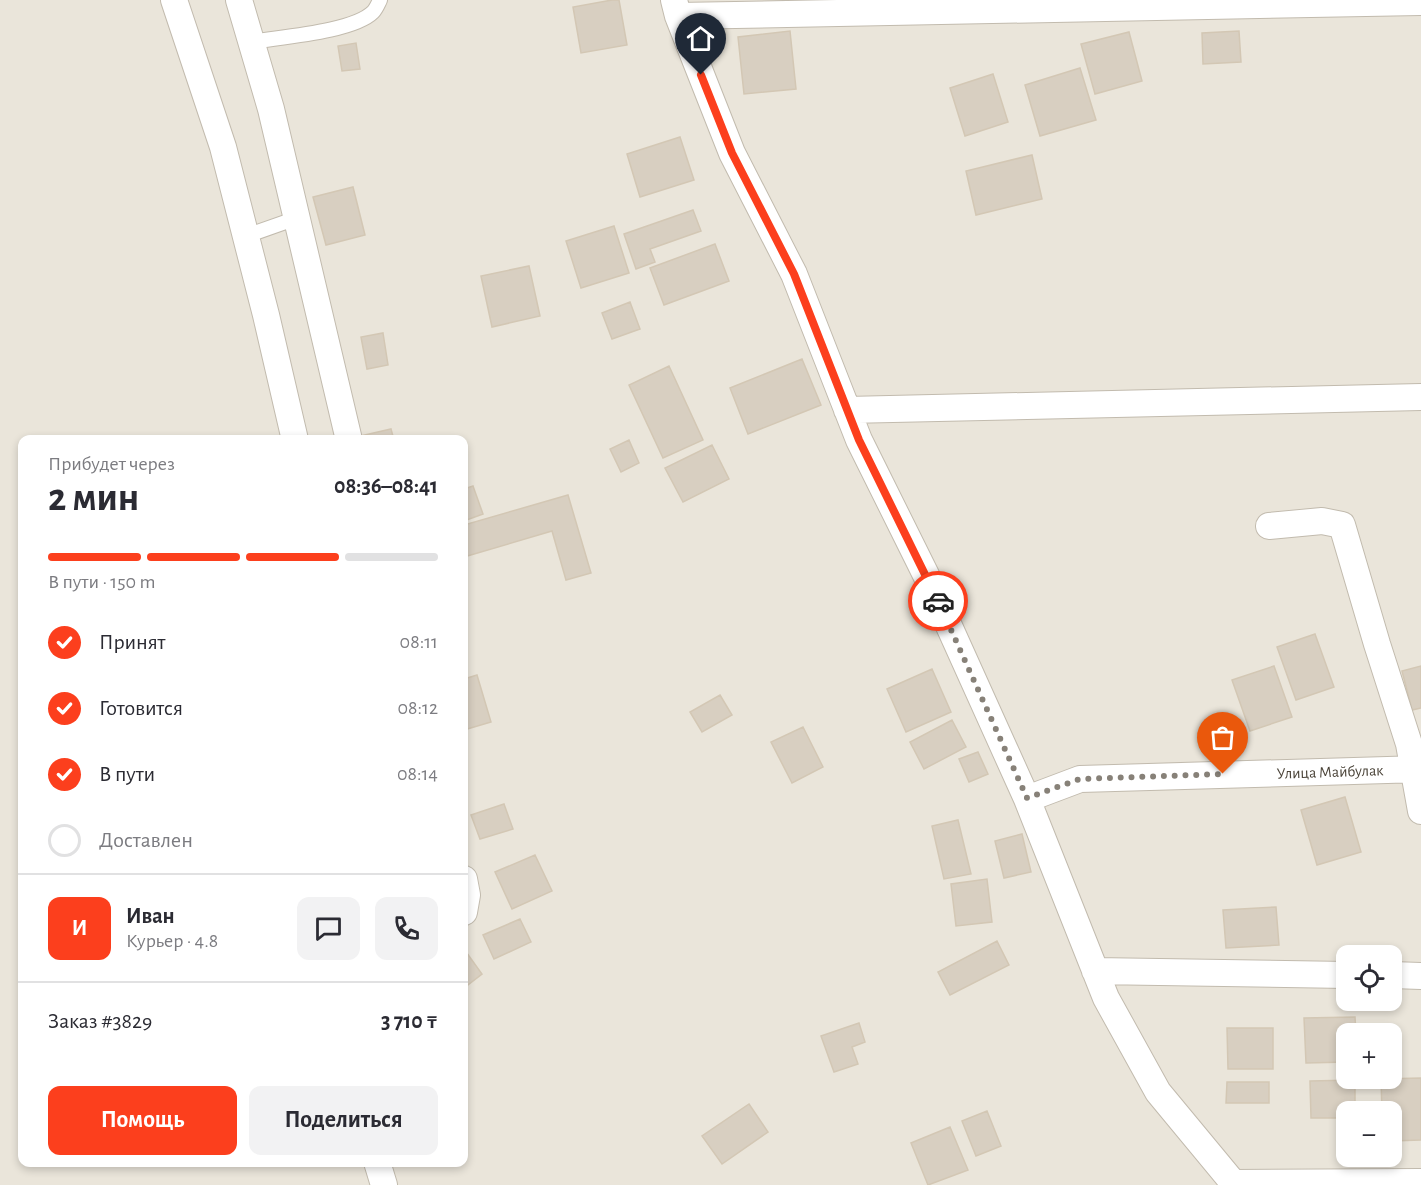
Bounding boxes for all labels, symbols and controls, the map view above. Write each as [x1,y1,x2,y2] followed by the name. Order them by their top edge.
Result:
[675,13,726,75] pin
[684,22,717,55] icon: home
[48,454,175,474] text: Прибудет через
[334,475,438,497] text: 08:36–08:41
[48,479,139,518] text: 2 мин
[908,571,968,631] courier
[48,572,155,592] text: В пути · 150 m
[922,585,955,618] icon: car
[48,626,81,659] icon: check
[99,631,165,653] text: Принят
[400,632,438,652] text: 08:11
[48,692,81,725] icon: check
[99,697,183,719] text: Готовится
[397,698,438,718] text: 08:12
[1197,712,1248,774] pin
[1206,721,1239,754] icon: bag
[48,758,81,791] icon: check
[1276,762,1384,783] street label: Улица Майбулак
[99,763,155,785] text: В пути
[397,764,438,784] text: 08:14
[99,829,193,851] text: Доставлен
[297,897,360,960] button: chat
[375,897,438,960] button: phone
[126,905,175,927] text: Иван
[72,917,87,939] text: И
[126,931,218,951] text: Курьер · 4.8
[1336,945,1402,1167] map controls
[1336,945,1402,1011] button: locate
[48,1010,152,1032] text: Заказ #3829
[381,1010,438,1032] text: 3 710 ₸
[1336,1023,1402,1089] button: +
[48,1086,237,1155] button: Помощь
[249,1086,438,1155] button: Поделиться
[1336,1101,1402,1167] button: −

